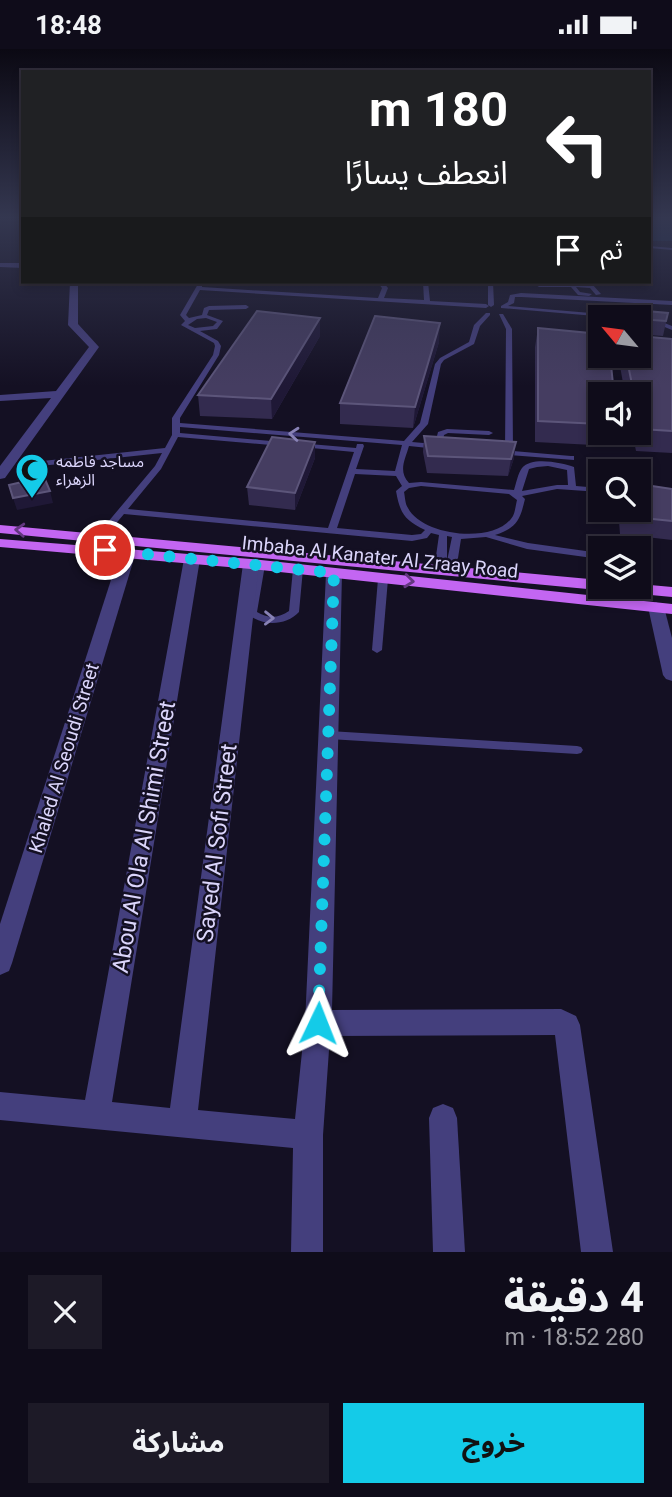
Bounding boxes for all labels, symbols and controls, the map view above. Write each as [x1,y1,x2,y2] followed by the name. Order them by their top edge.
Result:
[35,10,102,40] text: 18:48
[369,81,508,138] text: 180 m
[532,98,623,189] icon: left
[345,154,508,192] text: انعطف يسارًا
[549,231,587,269] icon: arrive
[601,235,623,265] text: ثم
[588,305,651,367] north arrow
[588,305,651,599] map controls
[588,382,651,445] button: sound
[288,427,299,442] one-way arrow
[13,451,51,500] mosque icon: مساجد فاطمه الزهراء
[56,452,144,489] place label: مساجد فاطمه الزهراء
[588,459,651,522] button: search
[75,520,135,580] pin
[14,523,25,538] one-way arrow
[86,531,124,569] icon: arrive
[241,531,519,583] street label: Imbaba Al Kanater Al Zraay Road
[588,536,651,599] button: layers
[404,574,415,589] one-way arrow
[264,610,275,626] one-way arrow
[24,660,104,856] street label: Khaled Al Seoudi Street
[107,699,181,975] street label: Abou Al Ola Al Shimi Street
[191,742,243,944] street label: Sayed Al Sofi Street
[281,986,355,1060] position arrow
[504,1273,644,1322] text: 4 دقيقة
[28,1275,102,1349] button: close
[505,1324,644,1351] text: 280 m · 18:52
[28,1403,329,1483] button: مشاركة
[343,1403,644,1483] button: خروج

